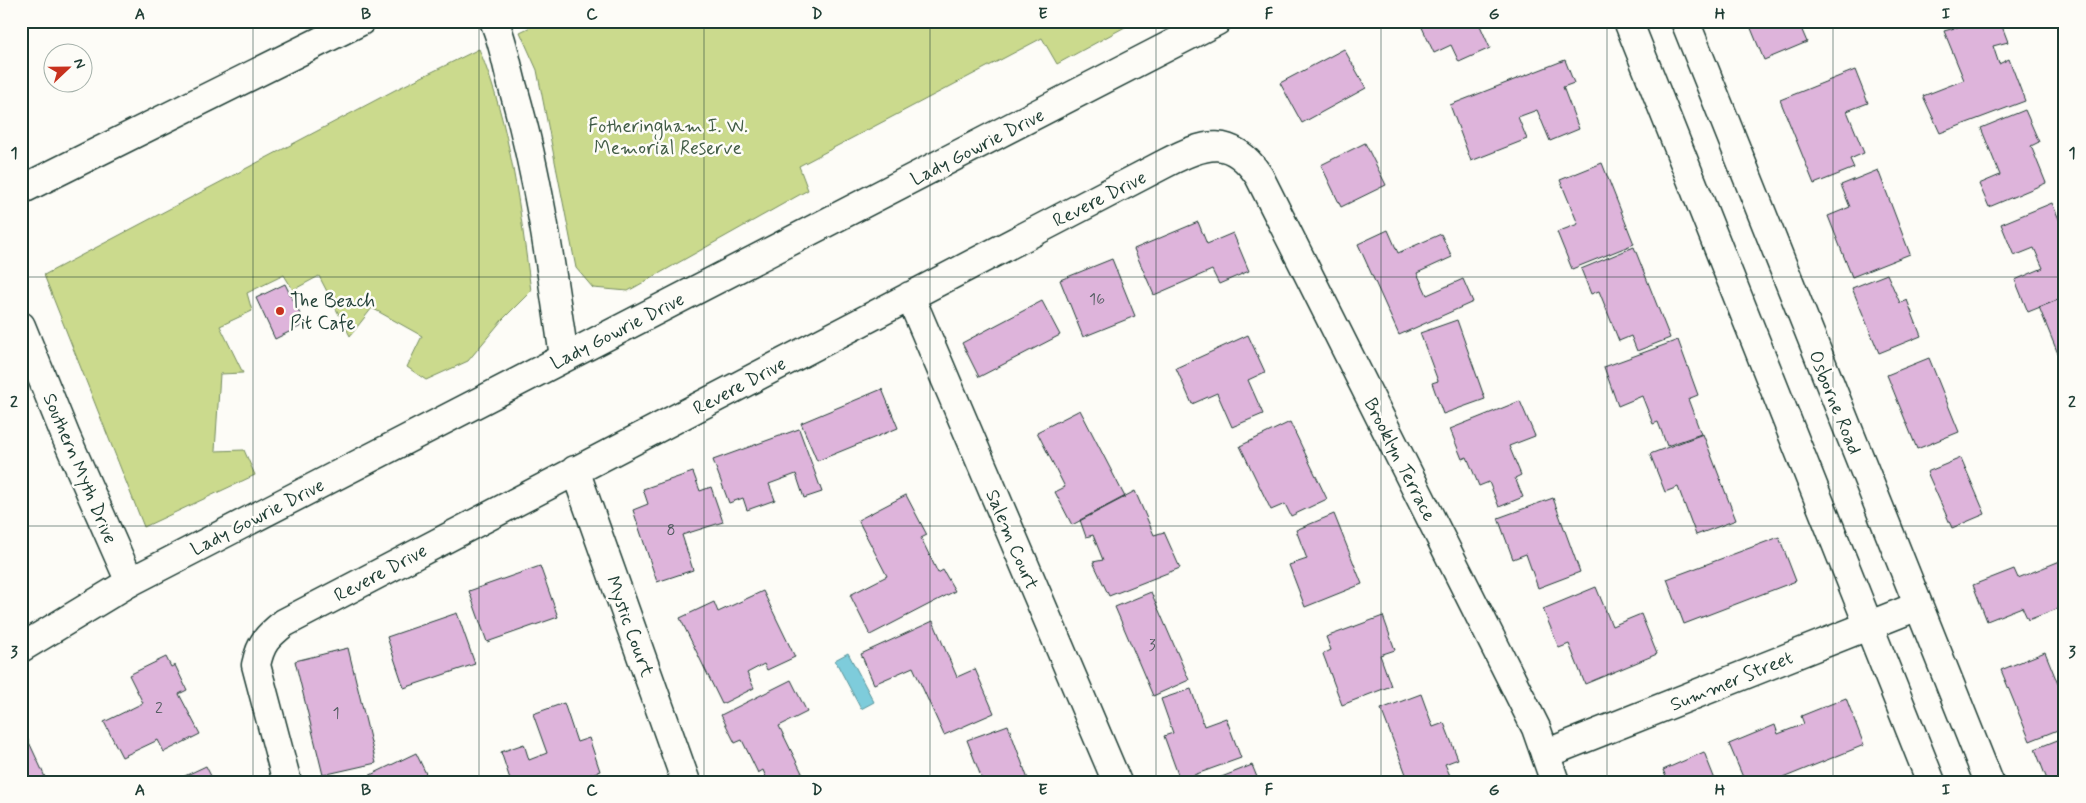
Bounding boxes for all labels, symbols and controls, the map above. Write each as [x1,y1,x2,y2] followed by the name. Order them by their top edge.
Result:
[135,4,145,25] text: A
[361,4,371,25] text: B
[586,4,598,25] text: C
[811,4,823,25] text: D
[1038,4,1048,25] text: E
[1265,4,1274,25] text: F
[1489,4,1500,25] text: G
[1715,4,1726,25] text: H
[1942,4,1951,25] text: I
[42,42,92,92] north arrow
[69,56,89,71] text: N
[906,103,1049,192] street label: Lady Gowrie Drive
[588,114,748,161] park label: Fotheringham I. W. Memorial Reserve
[10,143,18,164] text: 1
[2068,143,2076,164] text: 1
[1049,165,1151,234] street label: Revere Drive
[546,287,689,376] street label: Lady Gowrie Drive
[290,289,375,336] place label: The Beach Pit Cafe
[1089,289,1105,310] house number: 16
[274,305,286,317] marker: The Beach Pit Cafe
[1802,347,1867,458] street label: Osborne Road
[689,351,791,421] street label: Revere Drive
[36,389,123,548] street label: Southern Myth Drive
[10,392,18,413] text: 2
[2068,392,2076,413] text: 2
[1358,394,1442,526] street label: Brooklyn Terrace
[186,473,329,562] street label: Lady Gowrie Drive
[979,486,1044,594] street label: Salem Court
[666,520,676,541] house number: 8
[330,538,432,608] street label: Revere Drive
[600,573,659,680] street label: Mystic Court
[1148,635,1156,656] house number: 3
[10,642,18,663] text: 3
[2068,642,2076,663] text: 3
[1666,645,1797,717] street label: Summer Street
[155,698,163,719] house number: 2
[332,703,340,724] house number: 1
[135,780,145,801] text: A
[361,780,371,801] text: B
[586,780,598,801] text: C
[811,780,823,801] text: D
[1038,780,1048,801] text: E
[1265,780,1274,801] text: F
[1489,780,1500,801] text: G
[1715,780,1726,801] text: H
[1942,780,1951,801] text: I

